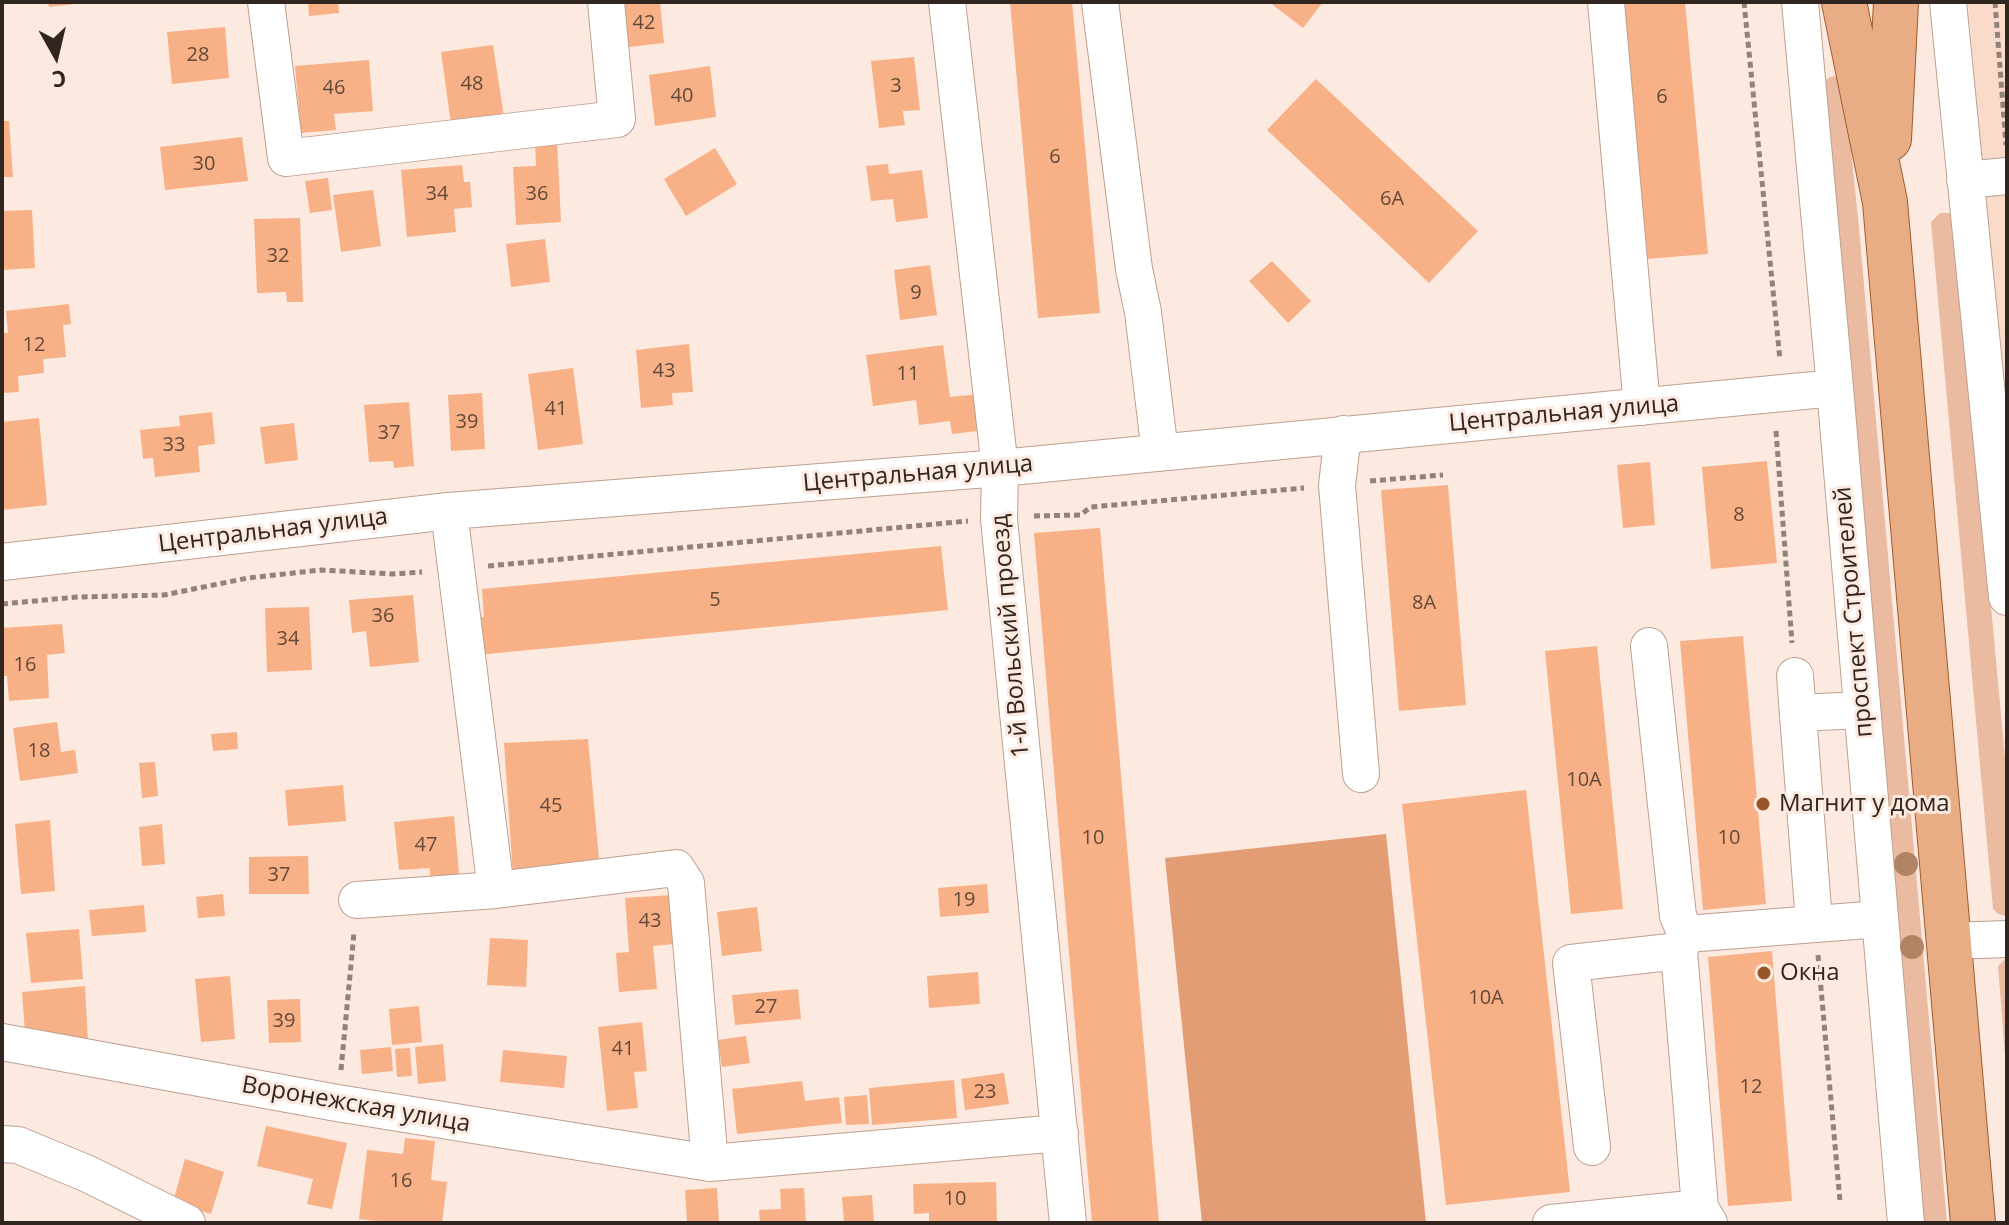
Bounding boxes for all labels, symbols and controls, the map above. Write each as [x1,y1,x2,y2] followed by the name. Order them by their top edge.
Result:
[633,11,655,35] house number: 42
[16,16,96,96] north arrow
[187,43,209,67] house number: 28
[50,64,68,96] text: С
[461,72,483,96] house number: 48
[890,74,902,98] house number: 3
[323,76,345,100] house number: 46
[671,84,693,108] house number: 40
[1656,85,1668,109] house number: 6
[1049,145,1061,169] house number: 6
[193,152,215,176] house number: 30
[426,182,448,206] house number: 34
[526,182,548,206] house number: 36
[1380,187,1404,211] house number: 6А
[267,244,289,268] house number: 32
[910,281,922,305] house number: 9
[23,333,45,357] house number: 12
[653,359,675,383] house number: 43
[897,362,919,386] house number: 11
[1448,390,1680,438] street label: Центральная улица
[545,397,567,421] house number: 41
[456,410,478,434] house number: 39
[378,421,400,445] house number: 37
[163,433,185,457] house number: 33
[802,450,1034,498] street label: Центральная улица
[1829,485,1879,739] street label: проспект Строителей
[157,503,389,559] street label: Центральная улица
[1733,503,1745,527] house number: 8
[986,513,1036,759] street label: 1-й Вольский проезд
[709,588,721,612] house number: 5
[1412,591,1436,615] house number: 8А
[372,604,394,628] house number: 36
[277,627,299,651] house number: 34
[14,653,36,677] house number: 16
[28,739,50,763] house number: 18
[1566,768,1602,792] house number: 10А
[1779,790,1950,818] place label: Магнит у дома
[540,794,562,818] house number: 45
[1754,795,1772,813] marker: Магнит у дома
[1082,826,1104,850] house number: 10
[1718,826,1740,850] house number: 10
[415,833,437,857] house number: 47
[268,863,290,887] house number: 37
[953,888,975,912] house number: 19
[639,909,661,933] house number: 43
[1780,959,1840,987] place label: Окна
[1755,964,1773,982] marker: Окна
[1468,986,1504,1010] house number: 10А
[755,995,777,1019] house number: 27
[273,1009,295,1033] house number: 39
[612,1037,634,1061] house number: 41
[240,1071,472,1139] street label: Воронежская улица
[1740,1075,1762,1099] house number: 12
[974,1080,996,1104] house number: 23
[390,1169,412,1193] house number: 16
[944,1187,966,1211] house number: 10

